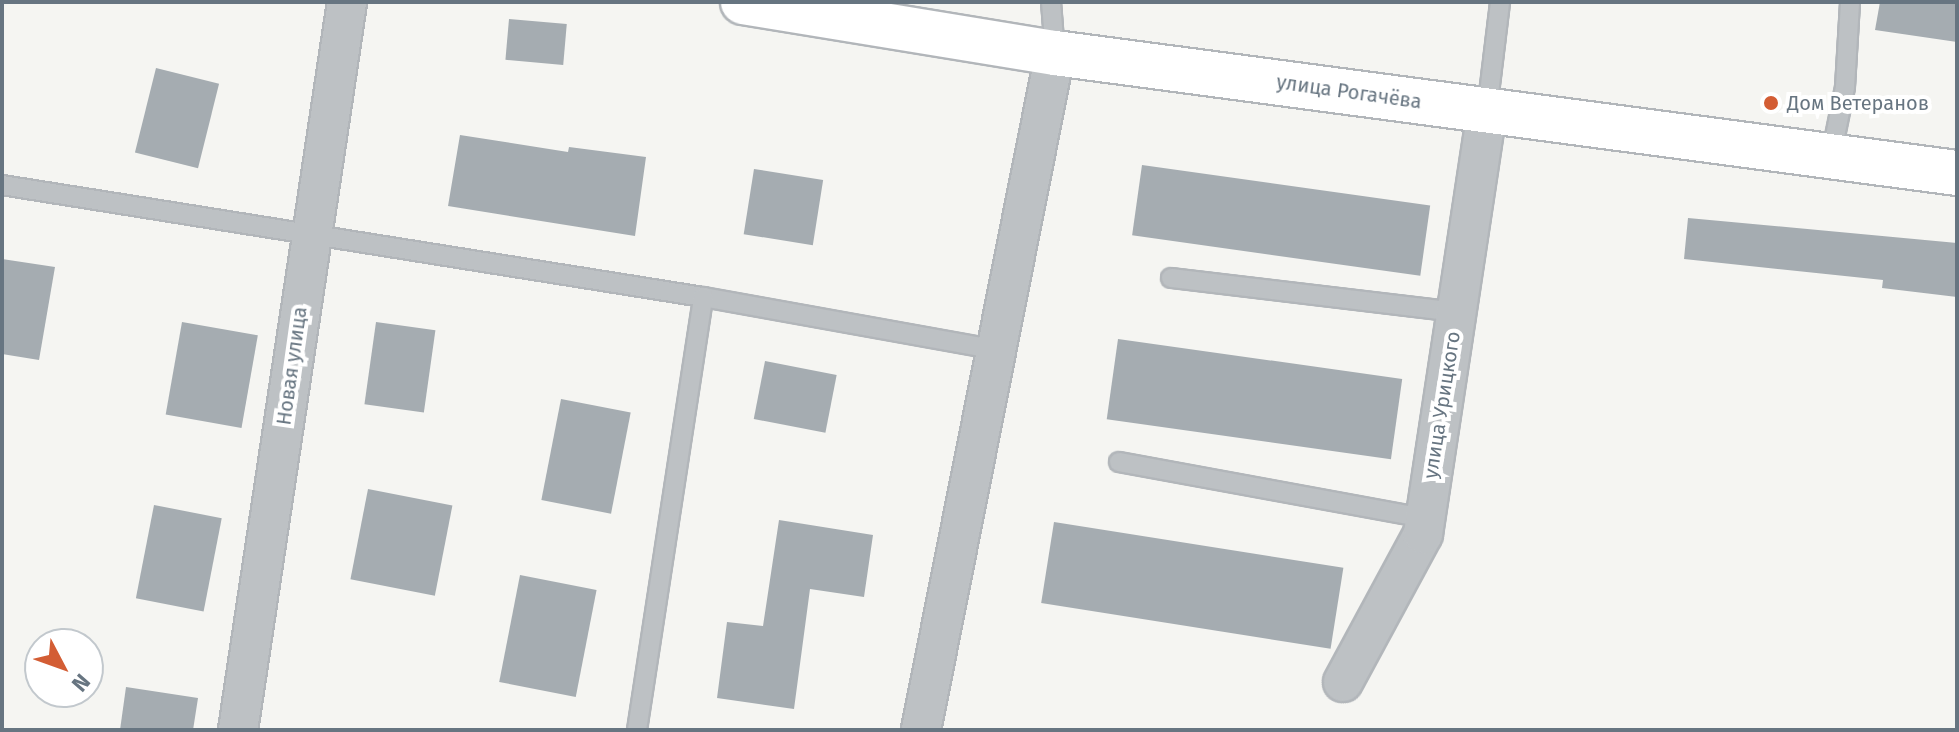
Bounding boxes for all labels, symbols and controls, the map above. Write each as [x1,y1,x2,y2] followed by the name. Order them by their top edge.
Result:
[1275,70,1423,114] street label: улица Рогачёва
[1787,91,1929,115] place label: Дом Ветеранов
[1762,94,1780,112] marker: Дом Ветеранов
[272,305,312,427] street label: Новая улица
[1418,330,1466,480] street label: улица Урицкого
[24,628,104,708] north arrow
[66,668,96,697] text: N

